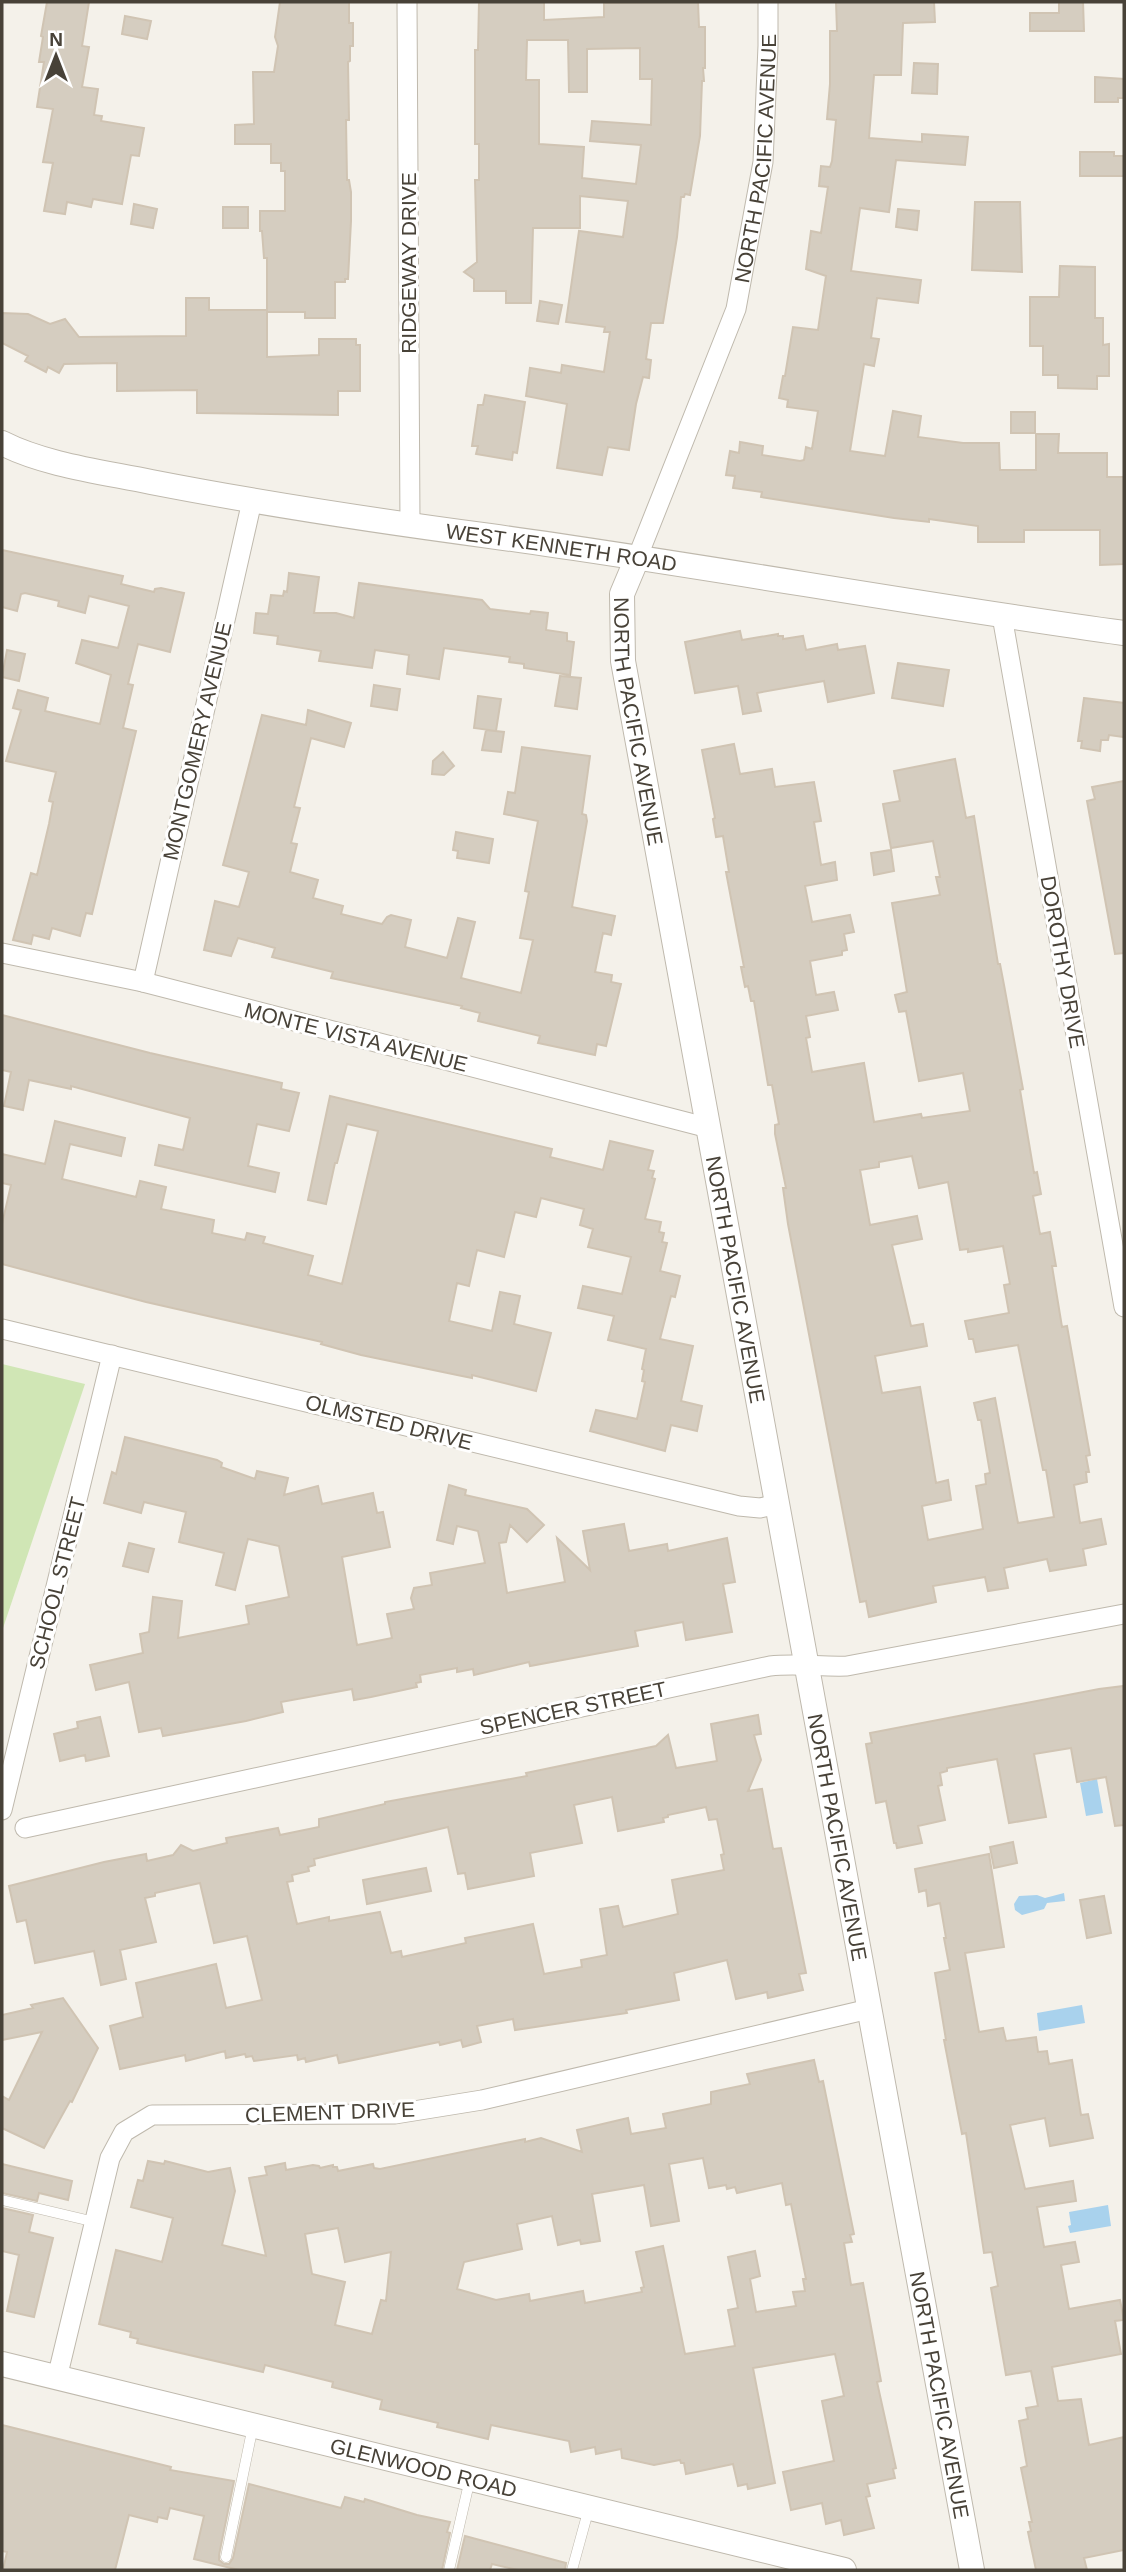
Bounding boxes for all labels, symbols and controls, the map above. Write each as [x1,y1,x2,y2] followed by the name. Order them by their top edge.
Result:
[21,21,91,91] north arrow
[49,29,63,50] text: N
[730,34,780,285] street label: NORTH PACIFIC AVENUE
[397,172,420,354] street label: RIDGEWAY DRIVE
[444,519,678,575] street label: WEST KENNETH ROAD
[611,597,668,847] street label: NORTH PACIFIC AVENUE
[158,620,236,862] street label: MONTGOMERY AVENUE
[1037,874,1089,1050] street label: DOROTHY DRIVE
[242,998,470,1076] street label: MONTE VISTA AVENUE
[702,1154,770,1405] street label: NORTH PACIFIC AVENUE
[303,1390,475,1454] street label: OLMSTED DRIVE
[24,1494,90,1671] street label: SCHOOL STREET
[478,1677,669,1739] street label: SPENCER STREET
[804,1712,872,1963] street label: NORTH PACIFIC AVENUE
[245,2098,415,2126] street label: CLEMENT DRIVE
[906,2269,974,2521] street label: NORTH PACIFIC AVENUE
[328,2433,519,2501] street label: GLENWOOD ROAD

